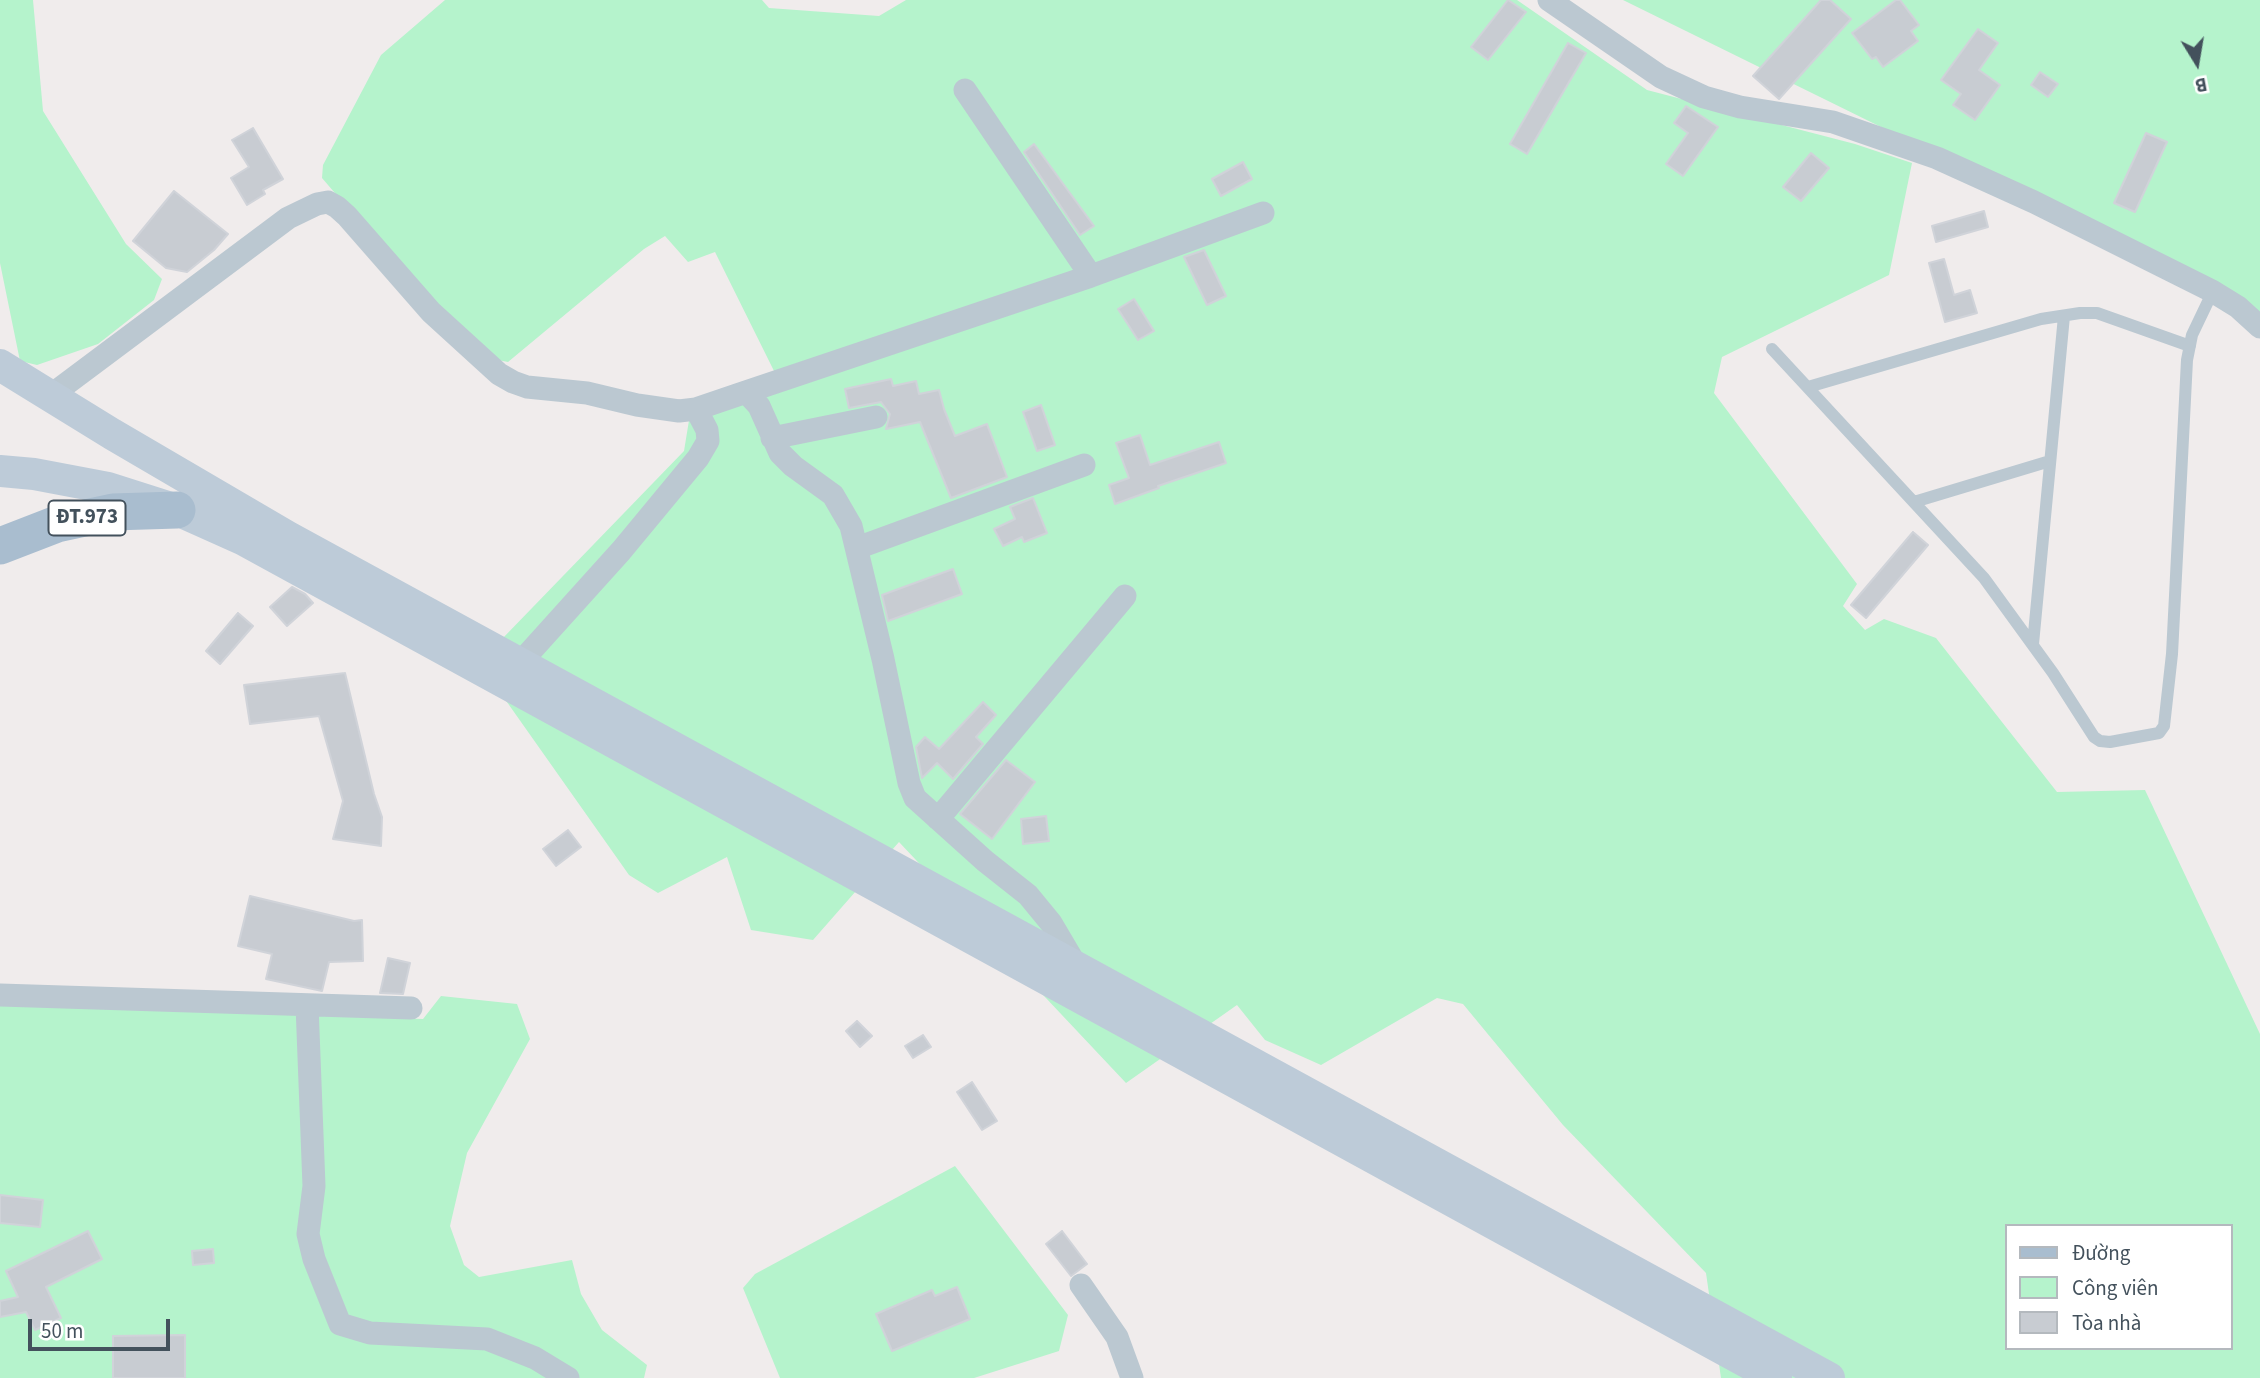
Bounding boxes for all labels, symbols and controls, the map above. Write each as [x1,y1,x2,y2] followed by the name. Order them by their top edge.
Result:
[2162,28,2232,98] north arrow
[2193,70,2209,98] text: B
[48,500,126,536] road number: ĐT.973
[2004,1224,2232,1350] legend
[2072,1238,2130,1268] text: Đường
[2072,1273,2159,1303] text: Công viên
[32,1304,173,1348] scale bar
[2072,1308,2141,1338] text: Tòa nhà
[41,1316,83,1346] text: 50 m

